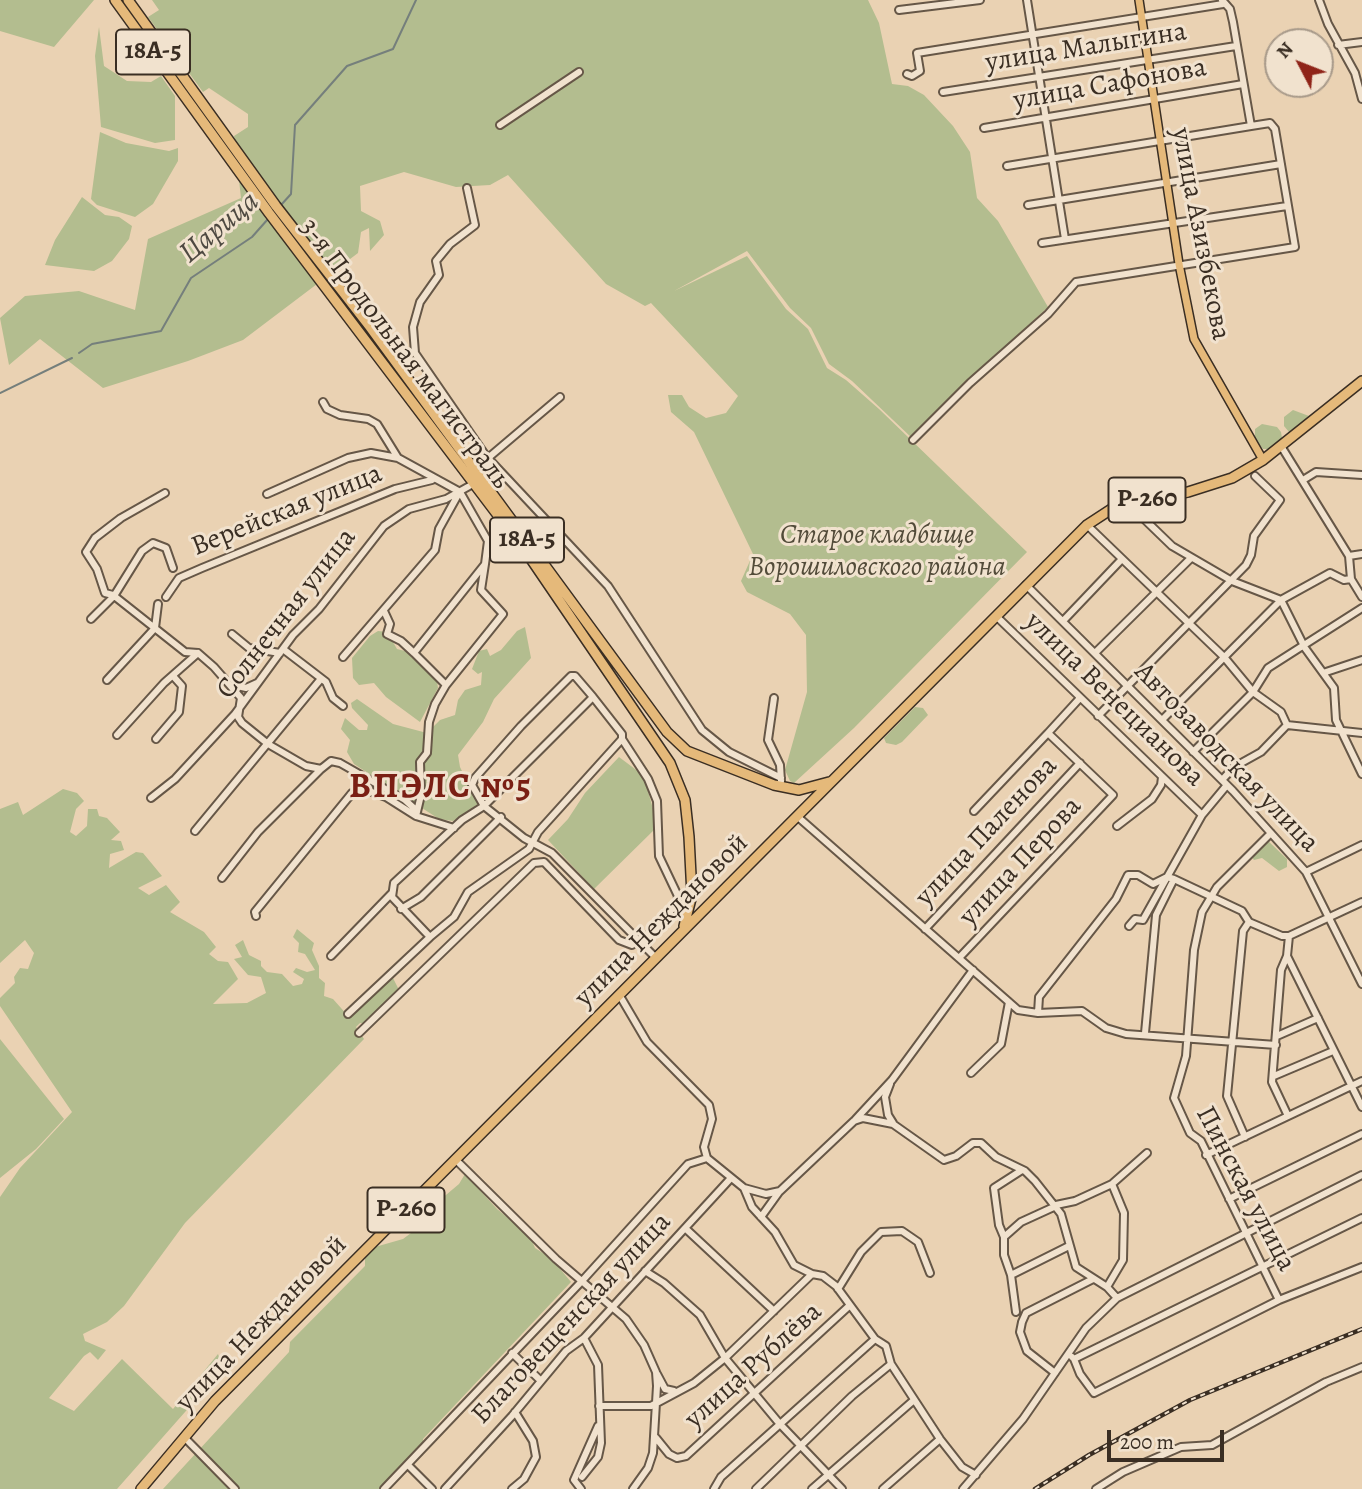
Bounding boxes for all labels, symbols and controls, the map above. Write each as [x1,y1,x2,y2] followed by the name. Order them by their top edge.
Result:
[983,16,1189,80] street label: улица Малыгина
[1264,28,1334,98] north arrow
[116,30,190,74] road number: 18А-5
[1271,36,1299,64] text: N
[1011,51,1209,119] street label: улица Сафонова
[1163,125,1237,343] street label: улица Азизбекова
[173,184,267,272] water label: Царица
[291,212,517,496] street label: 3-я Продольная магистраль
[187,457,387,565] street label: Верейская улица
[1108,478,1186,522] road number: Р-260
[490,518,564,562] road number: 18А-5
[748,519,1006,585] park label: Старое кладбище Ворошиловского района
[210,522,364,706] street label: Солнечная улица
[1017,606,1211,794] street label: улица Венецианова
[1127,656,1325,860] street label: Автозаводская улица
[909,750,1065,914] street label: улица Паленова
[350,767,532,809] district label: ВПЭЛС №5
[953,790,1089,934] street label: улица Перова
[568,827,756,1015] street label: улица Неждановой
[1187,1101,1303,1277] street label: Пинская улица
[368,1188,444,1232] road number: Р-260
[465,1206,679,1432] street label: Благовещенская улица
[169,1229,355,1419] street label: улица Неждановой
[678,1296,830,1436] street label: улица Рублёва
[1110,1416,1227,1460] scale bar
[1120,1428,1174,1456] text: 200 m

